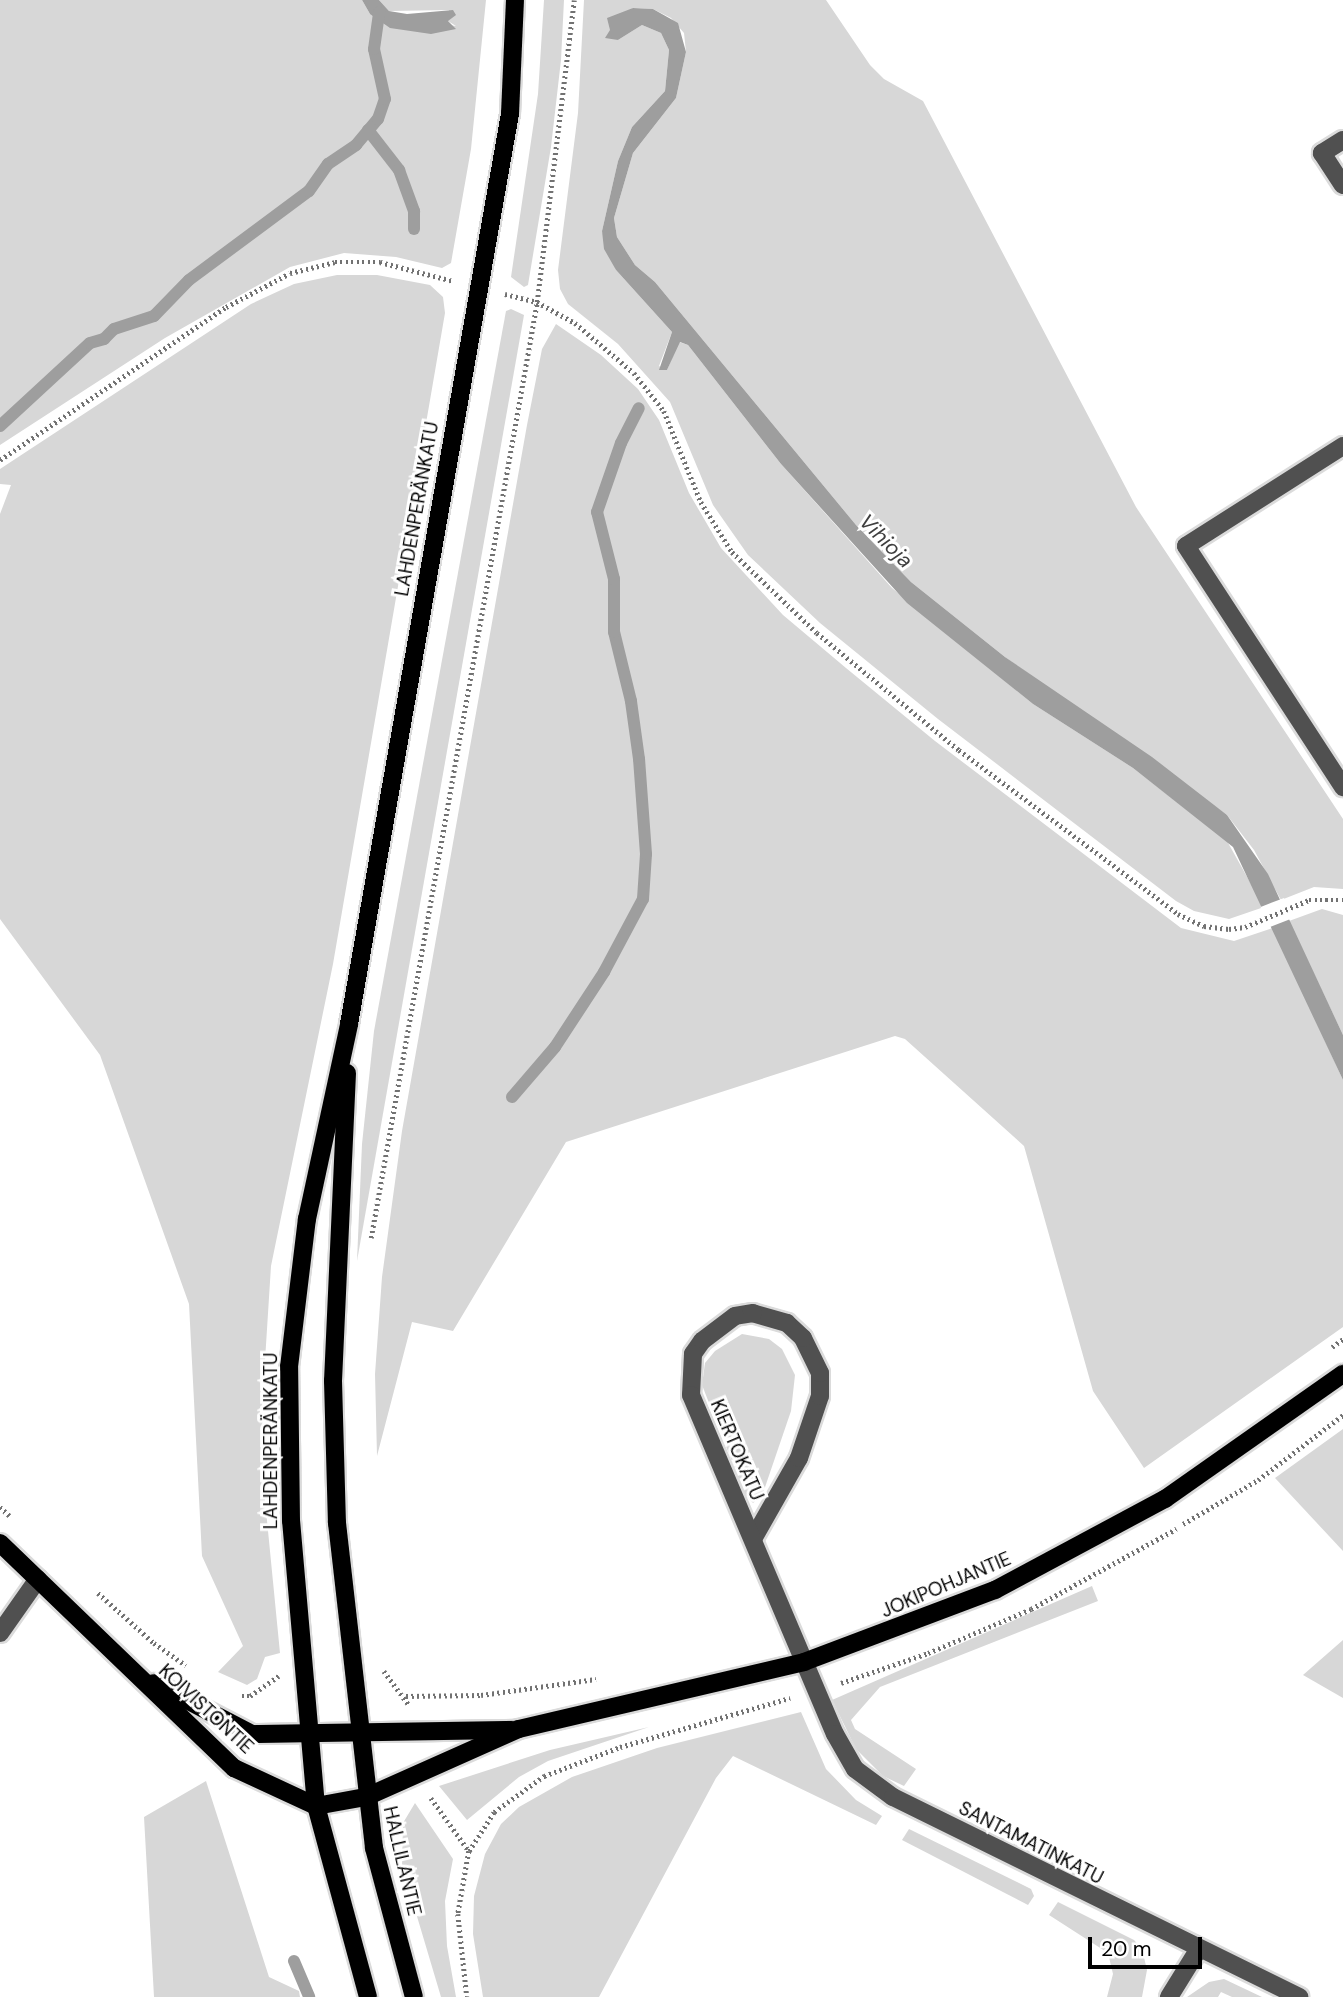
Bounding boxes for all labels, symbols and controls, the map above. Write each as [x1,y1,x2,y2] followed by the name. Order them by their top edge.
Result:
[390,420,444,598] street label: LAHDENPERÄNKATU
[854,509,918,573] water label: Vihioja
[260,1353,282,1529] street label: LAHDENPERÄNKATU
[705,1396,769,1504] street label: KIERTOKATU
[878,1547,1014,1623] street label: JOKIPOHJANTIE
[154,1659,258,1759] street label: KOIVISTONTIE
[955,1797,1107,1889] street label: SANTAMATINKATU
[378,1804,426,1918] street label: HALLILANTIE
[1091,1924,1205,1968] scale bar
[1101,1935,1152,1963] text: 20 m

